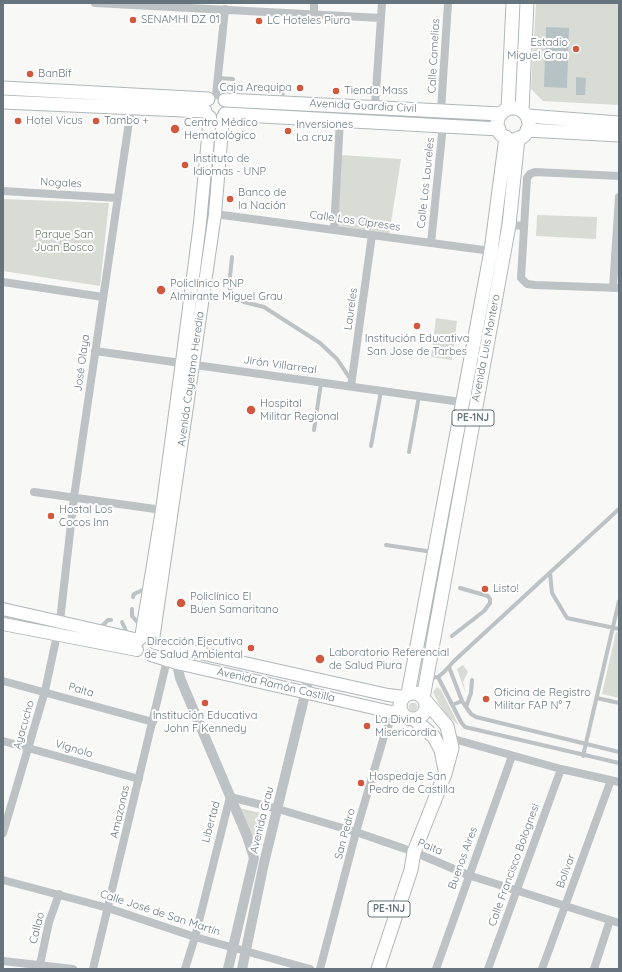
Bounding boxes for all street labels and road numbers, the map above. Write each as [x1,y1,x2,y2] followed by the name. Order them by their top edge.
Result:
[425,18,443,94] street label: Calle Camelias
[309,97,417,115] street label: Avenida Guardia Civil
[415,137,437,229] street label: Calle Los Laureles
[40,175,82,191] street label: Nogales
[309,208,401,234] street label: Calle Los Cipreses
[341,287,361,331] street label: Laureles
[469,293,503,403] street label: Avenida Luis Montero
[175,310,207,448] street label: Avenida Cayetano Heredia
[71,333,93,393] street label: José Olaya
[242,353,318,377] street label: Jirón Villarreal
[452,410,494,426] road number: PE-1NJ
[216,665,336,705] street label: Avenida Ramón Castilla
[67,680,95,700] street label: Paita
[11,699,37,751] street label: Ayacucho
[54,737,94,761] street label: Vignolo
[108,784,132,840] street label: Amazonas
[247,785,277,855] street label: Avenida Grau
[199,800,223,844] street label: Libertad
[486,802,542,928] street label: Calle Francisco Bolognesi
[332,807,358,861] street label: San Pedro
[446,825,480,891] street label: Buenos Aires
[416,836,444,858] street label: Paita
[554,852,578,890] street label: Bolívar
[98,887,222,939] street label: Calle José de San Martín
[368,901,410,917] road number: PE-1NJ
[27,911,47,945] street label: Callao

